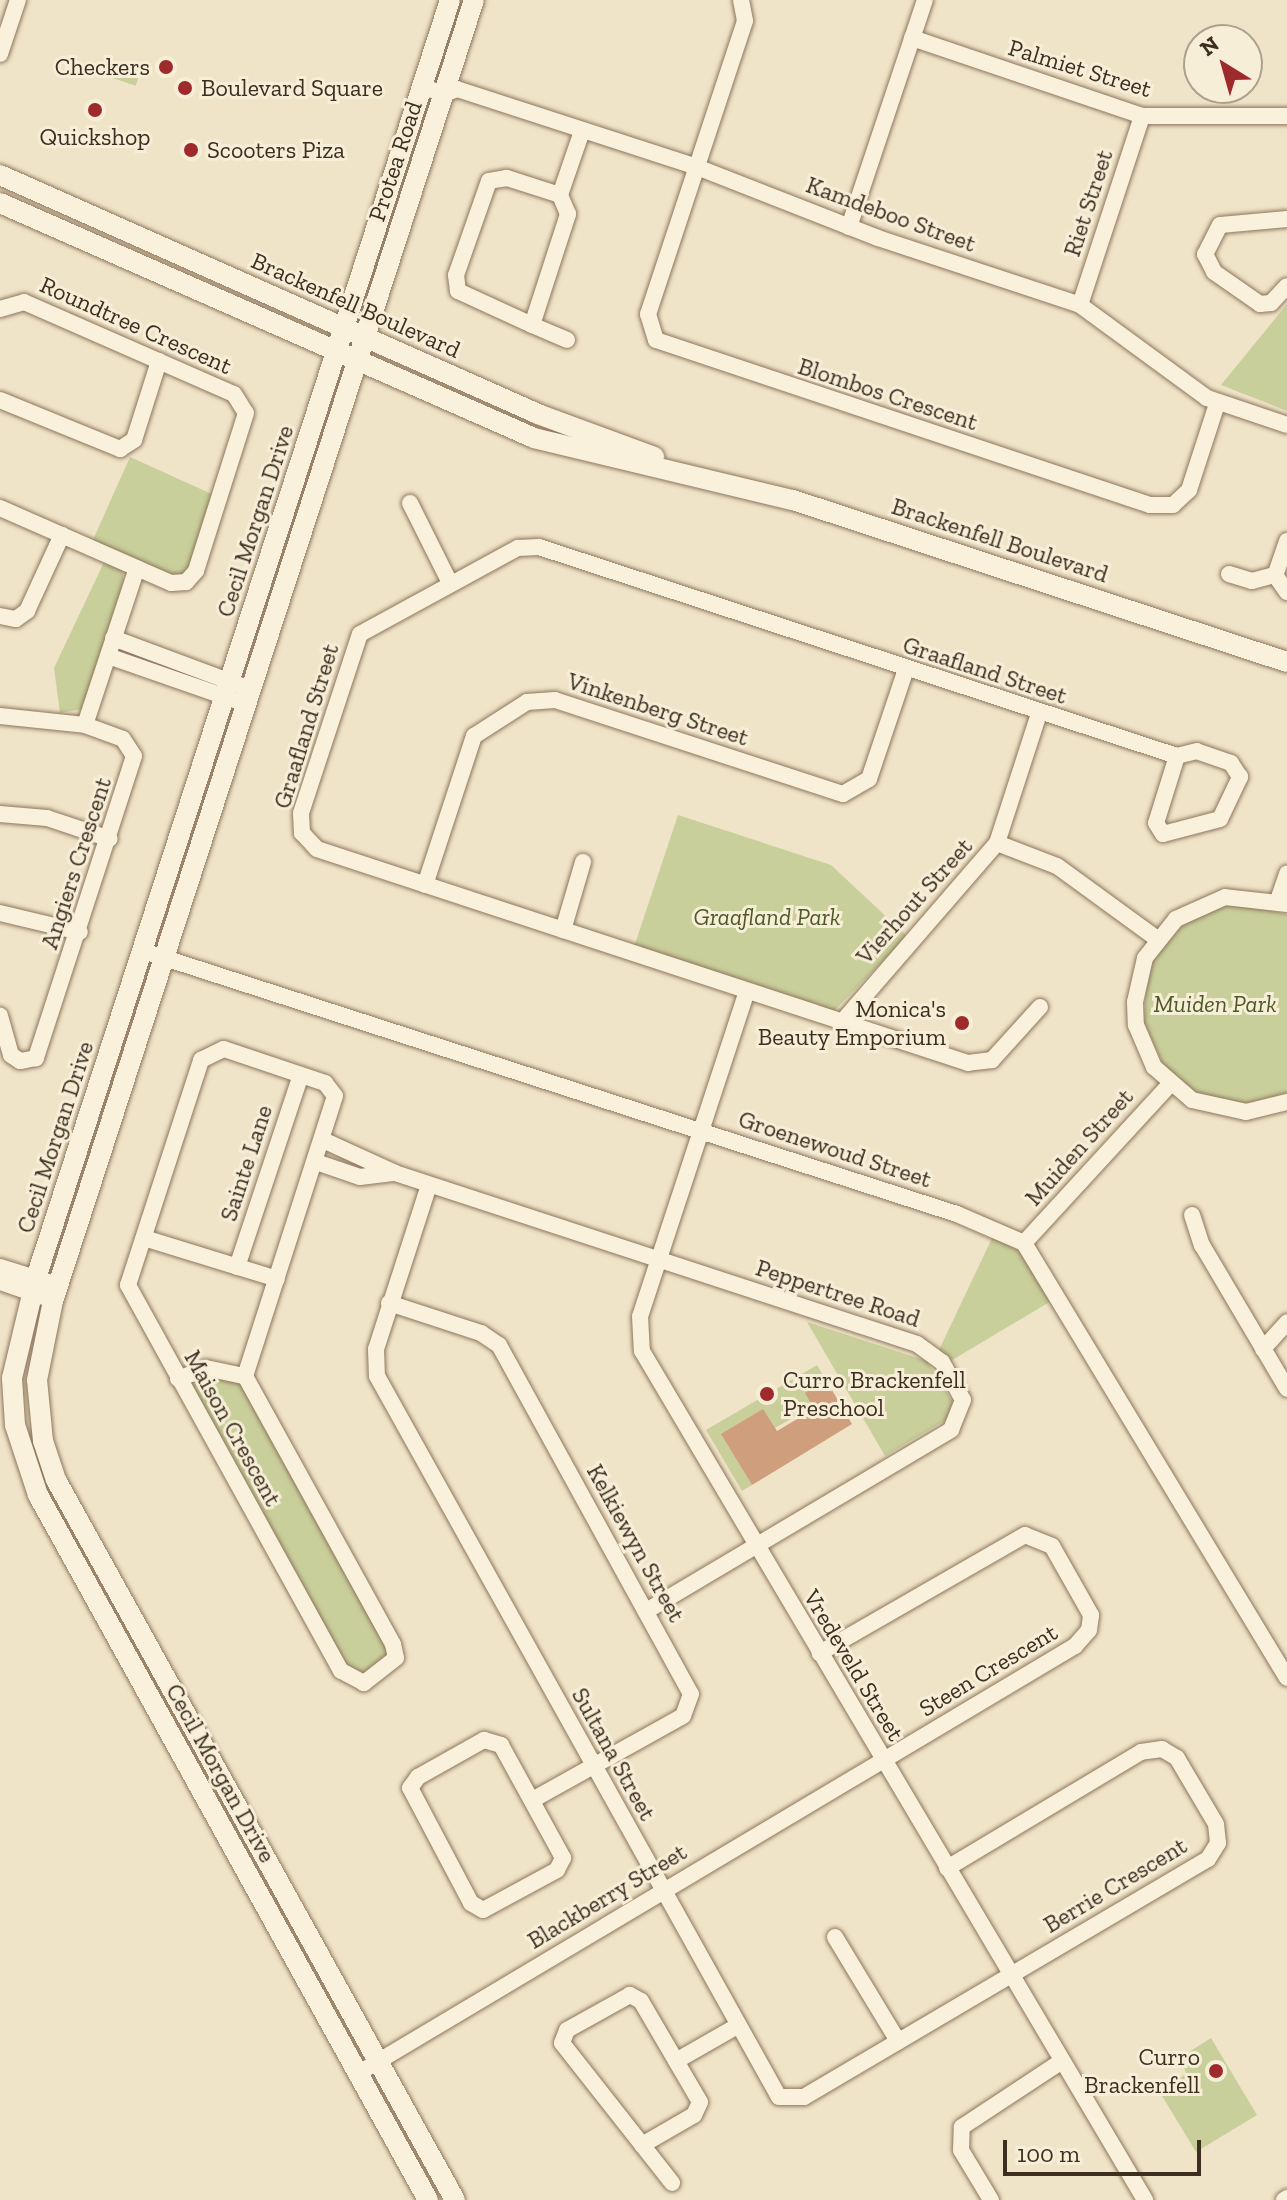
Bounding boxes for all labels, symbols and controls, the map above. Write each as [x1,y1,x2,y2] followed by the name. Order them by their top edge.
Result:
[1183,24,1263,104] north arrow
[1195,30,1224,62] text: N
[1005,33,1155,103] street label: Palmiet Street
[55,53,150,81] place label: Checkers
[157,58,175,76] marker: Checkers
[201,74,383,102] place label: Boulevard Square
[176,79,194,97] marker: Boulevard Square
[362,97,428,225] street label: Protea Road
[86,101,104,119] marker: Quickshop
[40,123,150,151] place label: Quickshop
[207,136,345,164] place label: Scooters Piza
[182,141,200,159] marker: Scooters Piza
[1057,146,1119,260] street label: Riet Street
[802,170,980,258] street label: Kamdeboo Street
[247,246,465,364] street label: Brackenfell Boulevard
[36,270,236,380] street label: Roundtree Crescent
[795,351,981,437] street label: Blombos Crescent
[210,422,300,620] street label: Cecil Morgan Drive
[888,491,1112,589] street label: Brackenfell Boulevard
[899,630,1071,710] street label: Graafland Street
[267,640,345,812] street label: Graafland Street
[564,666,752,752] street label: Vinkenberg Street
[35,773,117,953] street label: Angiers Crescent
[850,832,978,970] street label: Vierhout Street
[693,903,841,931] park label: Graafland Park
[1153,990,1277,1018] park label: Muiden Park
[757,995,946,1051] place label: Monica's Beauty Emporium
[953,1014,971,1032] marker: Monica's Beauty Emporium
[10,1038,100,1236] street label: Cecil Morgan Drive
[1019,1082,1139,1212] street label: Muiden Street
[214,1101,278,1225] street label: Sainte Lane
[735,1104,935,1194] street label: Groenewoud Street
[752,1253,924,1333] street label: Peppertree Road
[178,1345,288,1511] street label: Maison Crescent
[783,1366,966,1422] place label: Curro Brackenfell Preschool
[758,1385,776,1403] marker: Curro Brackenfell Preschool
[581,1459,691,1627] street label: Kelkiewyn Street
[798,1584,910,1746] street label: Vredeveld Street
[914,1618,1062,1722] street label: Steen Crescent
[160,1679,282,1867] street label: Cecil Morgan Drive
[566,1683,662,1825] street label: Sultana Street
[1038,1831,1192,1939] street label: Berrie Crescent
[522,1837,692,1955] street label: Blackberry Street
[1084,2043,1200,2099] place label: Curro Brackenfell
[1207,2062,1225,2080] marker: Curro Brackenfell
[1007,2124,1205,2174] scale bar
[1017,2139,1080,2168] text: 100 m

